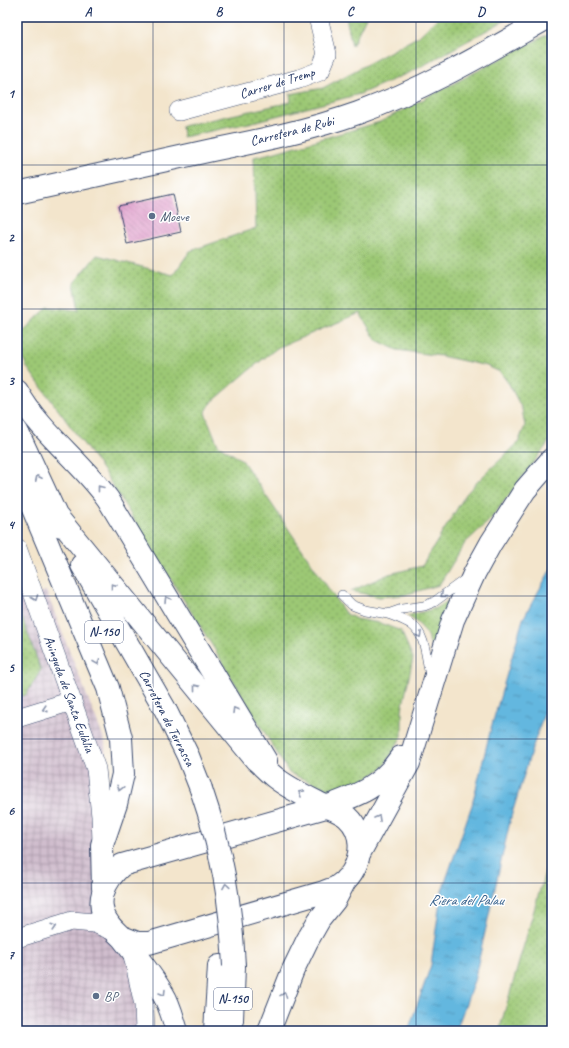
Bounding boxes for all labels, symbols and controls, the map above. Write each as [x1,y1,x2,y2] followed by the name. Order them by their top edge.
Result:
[85,4,93,20] text: A
[216,4,224,20] text: B
[347,4,355,20] text: C
[477,4,486,20] text: D
[237,63,317,102] street label: Carrer de Tremp
[8,86,16,102] text: 1
[248,112,338,150] street label: Carretera de Rubi
[160,208,190,225] place label: Moeve
[147,211,157,221] marker: Moeve
[8,230,15,246] text: 2
[8,373,15,389] text: 3
[35,475,43,482] one-way arrow
[98,485,105,492] one-way arrow
[8,517,16,533] text: 4
[111,584,118,591] one-way arrow
[440,590,447,597] one-way arrow
[30,594,38,601] one-way arrow
[165,596,172,603] one-way arrow
[85,621,123,643] road number: N-150
[415,631,422,638] one-way arrow
[40,633,98,756] street label: Avinguda de Santa Eulàlia
[92,658,100,665] one-way arrow
[8,660,15,676] text: 5
[135,667,199,770] street label: Carretera de Terrassa
[193,684,200,691] one-way arrow
[41,704,48,713] one-way arrow
[232,707,239,714] one-way arrow
[116,784,124,791] one-way arrow
[298,791,305,798] one-way arrow
[8,803,15,819] text: 6
[374,815,381,822] one-way arrow
[222,883,231,889] one-way arrow
[429,891,506,910] water label: Riera del Palau
[51,923,58,932] one-way arrow
[8,947,15,963] text: 7
[104,988,120,1005] place label: BP
[214,988,252,1010] road number: N-150
[158,989,165,996] one-way arrow
[91,991,101,1001] marker: BP
[279,991,287,998] one-way arrow

